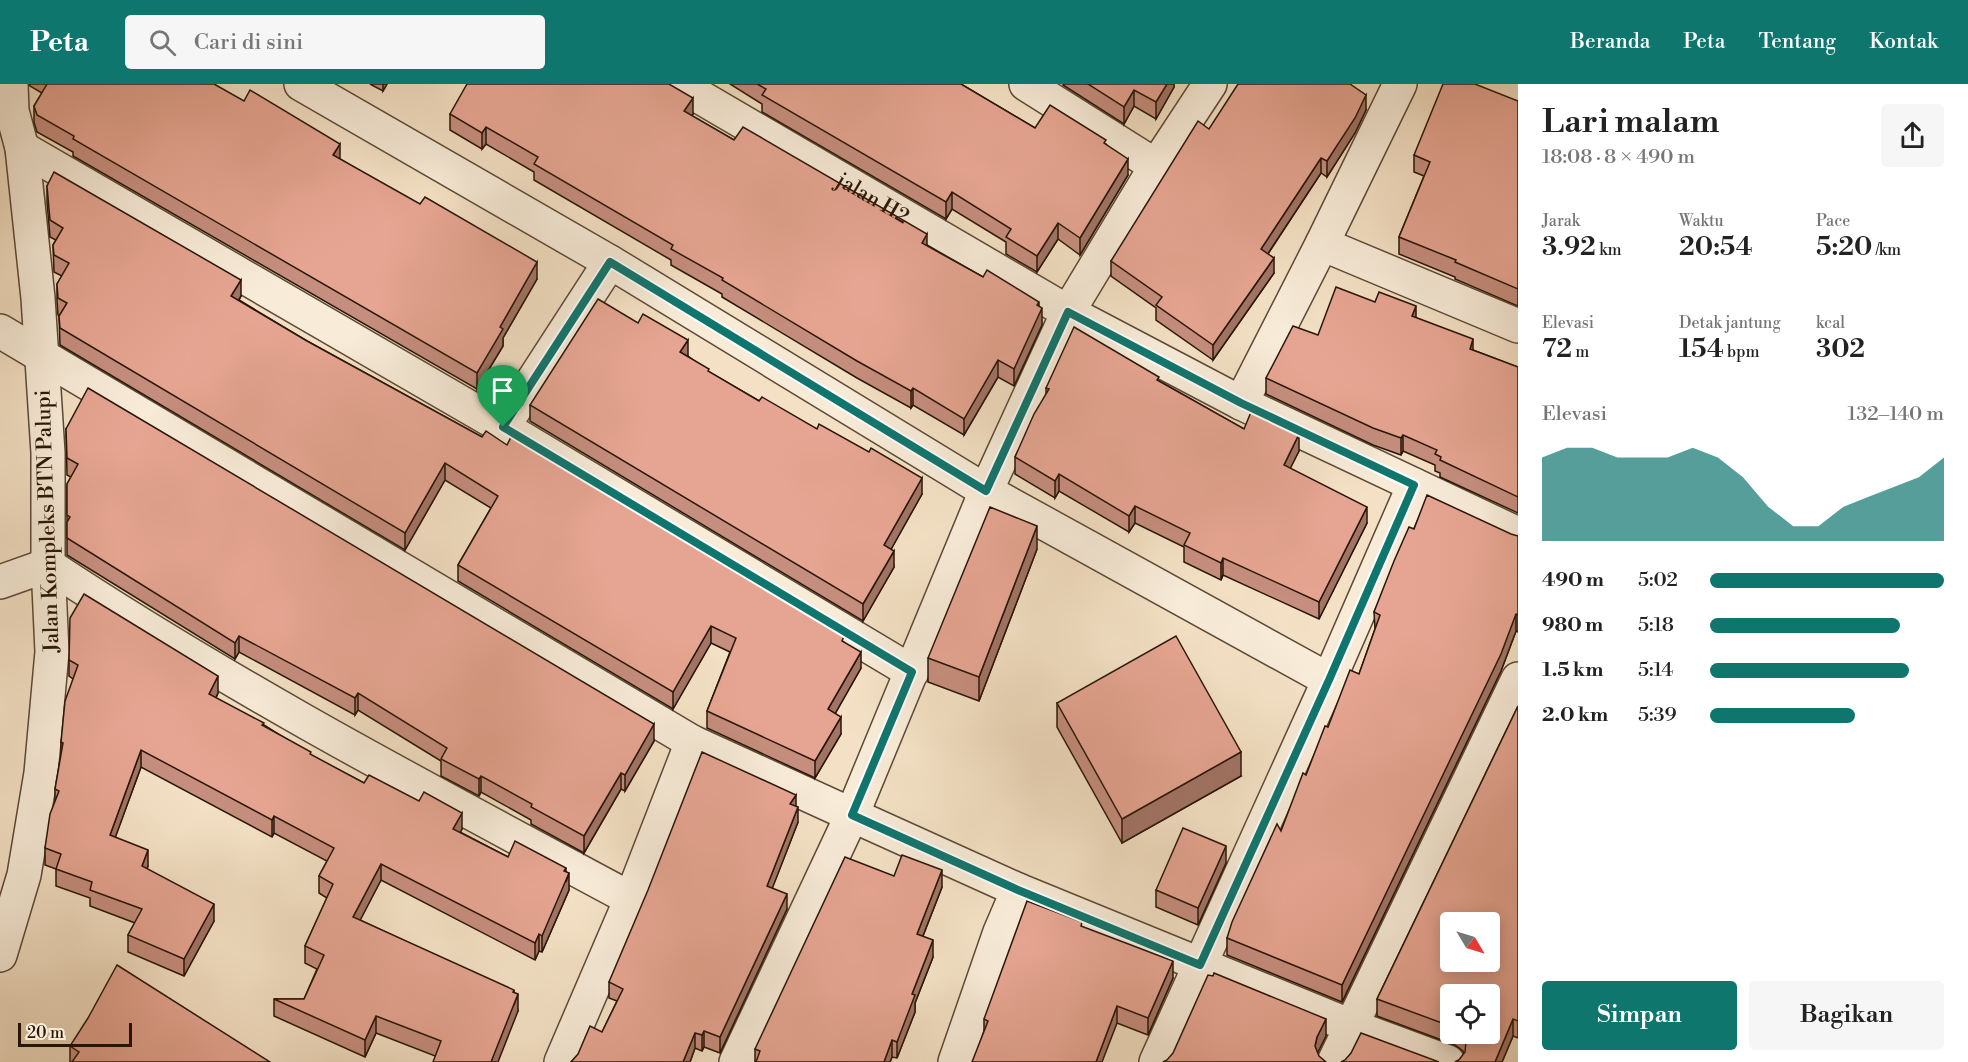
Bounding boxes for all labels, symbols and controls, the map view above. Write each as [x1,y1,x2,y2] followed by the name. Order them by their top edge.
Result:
[125,15,545,69] search box
[30,25,89,60] text: Peta
[146,26,179,59] icon: search
[194,29,303,56] text: Cari di sini
[1570,29,1650,55] text: Beranda
[1683,29,1725,55] text: Peta
[1758,29,1836,55] text: Tentang
[1869,29,1938,55] text: Kontak
[1542,102,1719,143] text: Lari malam
[1881,104,1944,167] button: share
[1542,145,1695,170] text: 18:08 · 8 × 490 m
[831,167,914,230] street label: jalan H2
[1542,211,1580,231] text: Jarak
[1679,211,1724,231] text: Waktu
[1816,211,1850,231] text: Pace
[1542,231,1596,263] text: 3.92
[1679,231,1753,263] text: 20:54
[1816,231,1872,263] text: 5:20
[1596,240,1622,260] text: km
[1872,240,1901,260] text: /km
[1542,313,1594,333] text: Elevasi
[1679,313,1781,333] text: Detak jantung
[1816,313,1845,333] text: kcal
[1542,333,1572,365] text: 72
[1679,333,1724,365] text: 154
[1816,333,1865,365] text: 302
[1572,342,1589,362] text: m
[1724,342,1760,362] text: bpm
[477,365,528,427] pin
[486,374,519,407] icon: arrive
[30,389,66,654] street label: Jalan Kompleks BTN Palupi
[1542,402,1607,427] text: Elevasi
[1848,402,1944,427] text: 132–140 m
[1542,568,1604,593] text: 490 m
[1638,568,1678,593] text: 5:02
[1542,613,1603,638] text: 980 m
[1638,613,1674,638] text: 5:18
[1542,658,1603,683] text: 1.5 km
[1638,658,1673,683] text: 5:14
[1542,703,1608,728] text: 2.0 km
[1638,703,1677,728] text: 5:39
[1440,912,1500,972] north arrow
[1440,912,1500,1044] map controls
[1542,981,1737,1050] button: Simpan
[1749,981,1944,1050] button: Bagikan
[1440,984,1500,1044] button: locate
[18,1020,132,1048] scale bar
[27,1023,64,1043] text: 20 m

